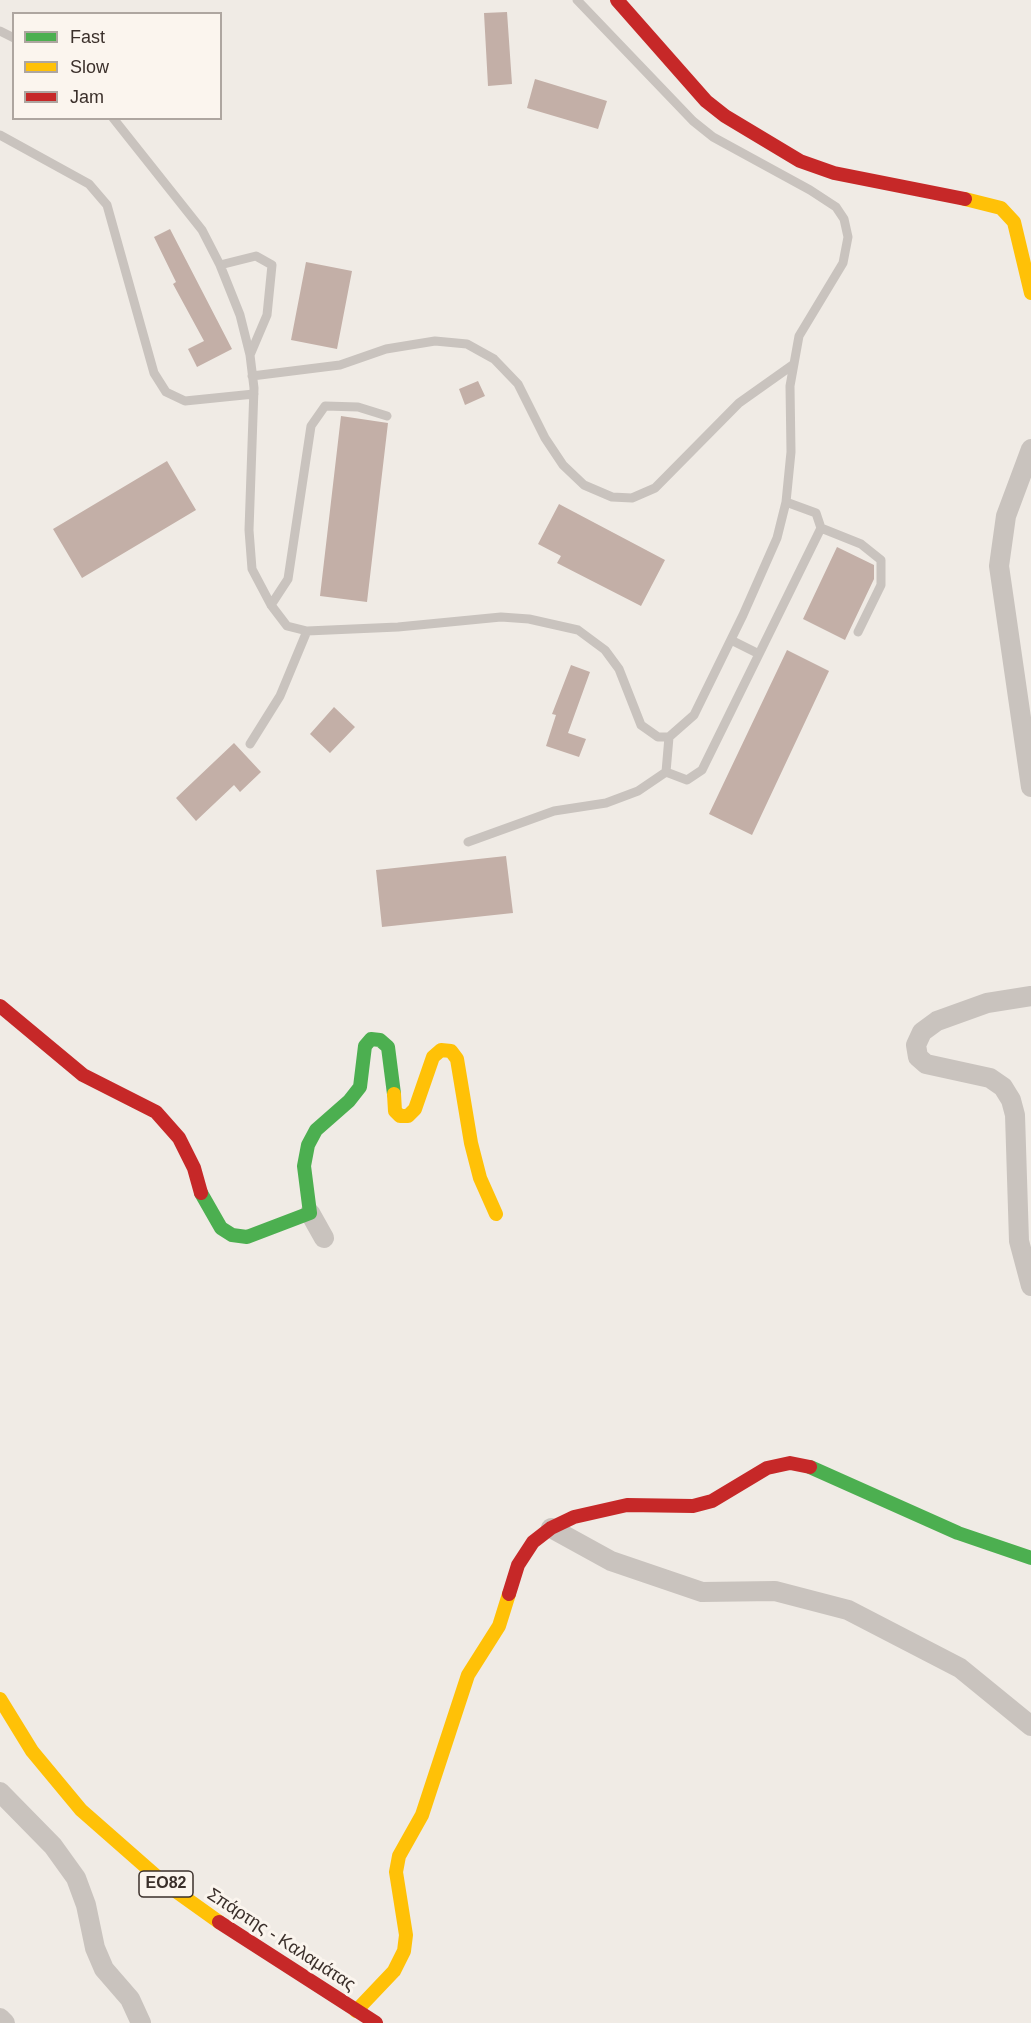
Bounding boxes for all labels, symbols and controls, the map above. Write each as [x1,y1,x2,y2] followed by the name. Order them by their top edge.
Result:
[12,12,222,120] legend
[70,27,105,47] text: Fast
[70,57,109,77] text: Slow
[70,87,104,107] text: Jam
[139,1871,193,1897] road number: ΕΟ82
[203,1884,359,1996] street label: Σπάρτης - Καλαμάτας

